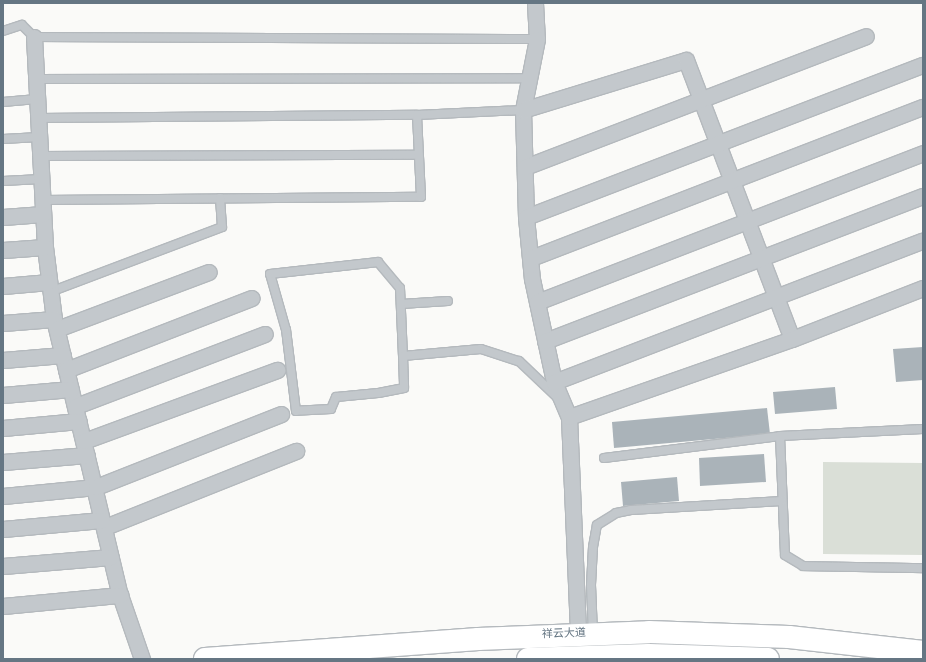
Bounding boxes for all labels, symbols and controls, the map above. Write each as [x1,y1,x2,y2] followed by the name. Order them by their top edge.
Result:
[542,627,586,641] street label: 祥云大道

